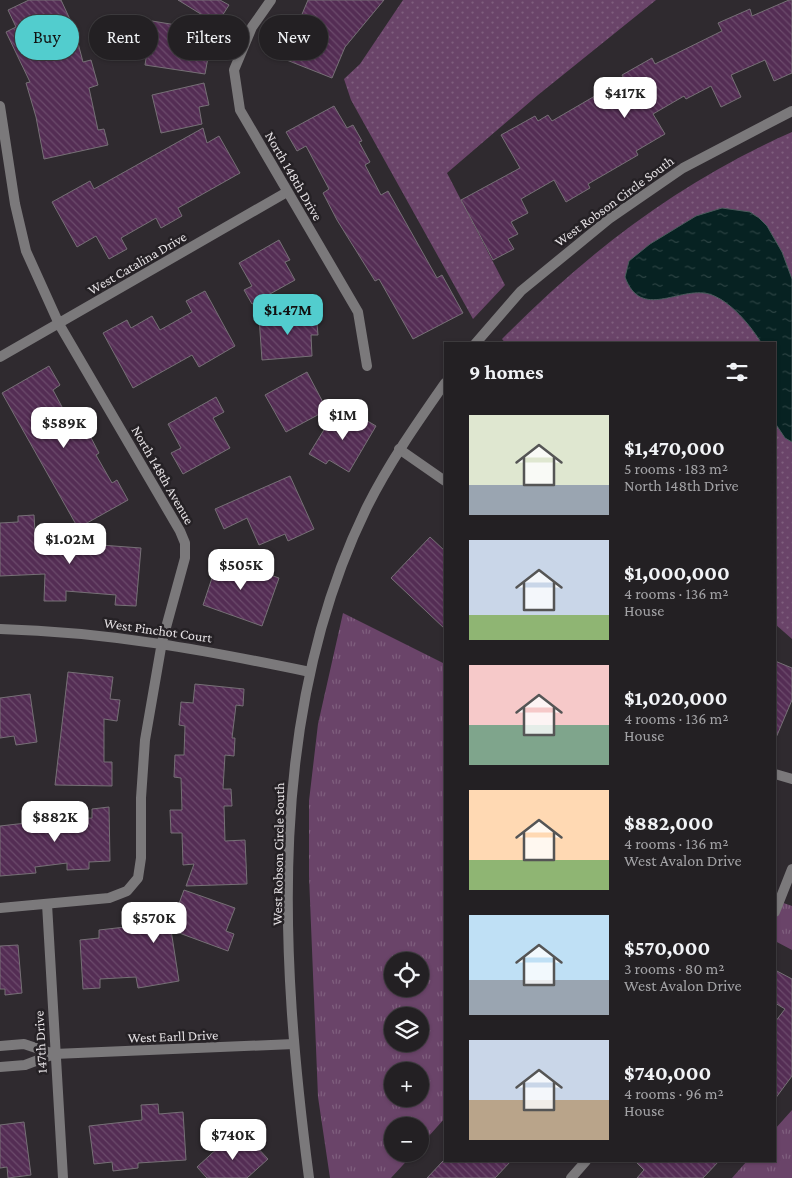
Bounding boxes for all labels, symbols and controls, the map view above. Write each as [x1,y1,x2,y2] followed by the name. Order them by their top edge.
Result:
[15,15,79,60] chip: Buy
[89,15,158,60] chip: Rent
[168,15,249,60] chip: Filters
[259,15,328,60] chip: New
[590,76,660,119] pin: $417K
[605,84,645,101] text: $417K
[262,129,326,223] street label: North 148th Drive
[551,152,677,250] street label: West Robson Circle South
[85,228,189,298] street label: West Catalina Drive
[247,294,329,336] pin: $1.47M
[264,301,312,318] text: $1.47M
[723,358,751,386] icon: filters
[469,360,544,384] text: 9 homes
[319,398,367,441] pin: $1M
[29,406,99,449] pin: $589K
[329,406,357,423] text: $1M
[42,414,86,431] text: $589K
[128,423,198,527] street label: North 148th Avenue
[509,435,569,495] icon: home
[624,436,725,460] text: $1,470,000
[624,460,728,477] text: 5 rooms · 183 m²
[624,477,739,494] text: North 148th Drive
[29,522,111,565] pin: $1.02M
[45,530,95,547] text: $1.02M
[206,548,276,591] pin: $505K
[219,556,263,573] text: $505K
[509,560,569,620] icon: home
[624,561,730,585] text: $1,000,000
[624,585,729,602] text: 4 rooms · 136 m²
[624,602,664,619] text: House
[103,614,213,646] street label: West Pinchot Court
[509,685,569,745] icon: home
[624,686,728,710] text: $1,020,000
[624,710,729,727] text: 4 rooms · 136 m²
[624,727,664,744] text: House
[269,782,287,926] street label: West Robson Circle South
[20,800,90,843] pin: $882K
[33,808,77,825] text: $882K
[509,810,569,870] icon: home
[624,811,714,835] text: $882,000
[624,835,729,852] text: 4 rooms · 136 m²
[624,852,742,869] text: West Avalon Drive
[119,902,189,944] pin: $570K
[133,909,175,926] text: $570K
[509,935,569,995] icon: home
[624,936,710,960] text: $570,000
[384,952,429,1162] map controls
[384,952,429,997] button: locate
[624,960,725,977] text: 3 rooms · 80 m²
[624,977,742,994] text: West Avalon Drive
[384,1007,429,1052] button: layers
[30,1010,50,1074] street label: 147th Drive
[127,1026,219,1046] street label: West Earll Drive
[509,1060,569,1120] icon: home
[624,1061,711,1085] text: $740,000
[384,1062,429,1107] button: +
[624,1085,724,1102] text: 4 rooms · 96 m²
[624,1102,664,1119] text: House
[384,1117,429,1162] button: −
[198,1118,268,1161] pin: $740K
[211,1126,255,1143] text: $740K

